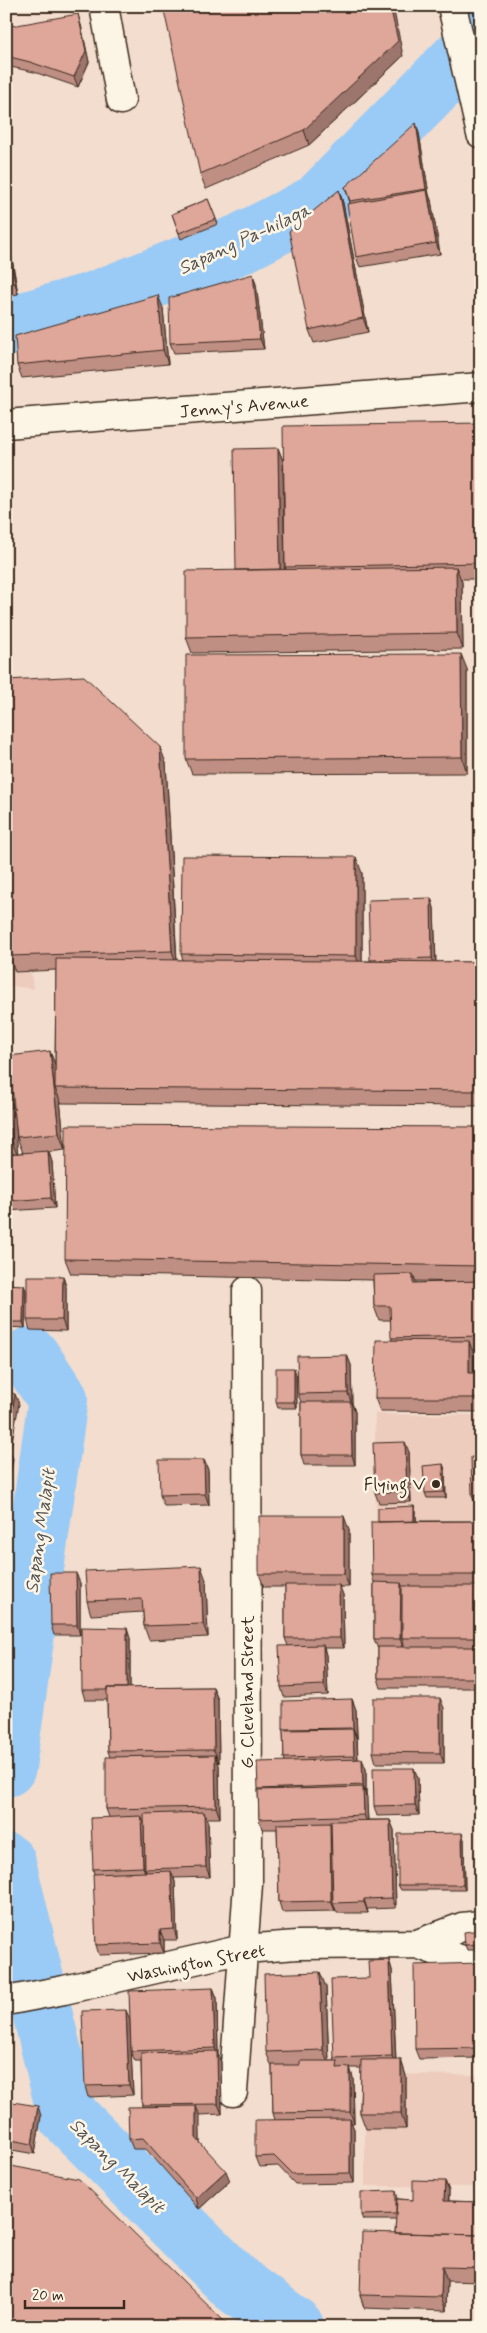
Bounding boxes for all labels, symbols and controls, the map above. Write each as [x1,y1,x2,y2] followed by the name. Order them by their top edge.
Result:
[174,197,316,283] water label: Sapang Pa-hilaga
[178,389,310,425] street label: Jenny's Avenue
[19,1466,62,1595] water label: Sapang Malapit
[364,1473,426,1499] place label: Flying V
[430,1478,442,1490] marker: Flying V
[236,1615,260,1769] street label: G. Cleveland Street
[125,1939,268,1991] street label: Washington Street
[64,2113,171,2220] water label: Sapang Malapit
[25,2278,124,2310] scale bar
[32,2286,64,2306] text: 20 m

